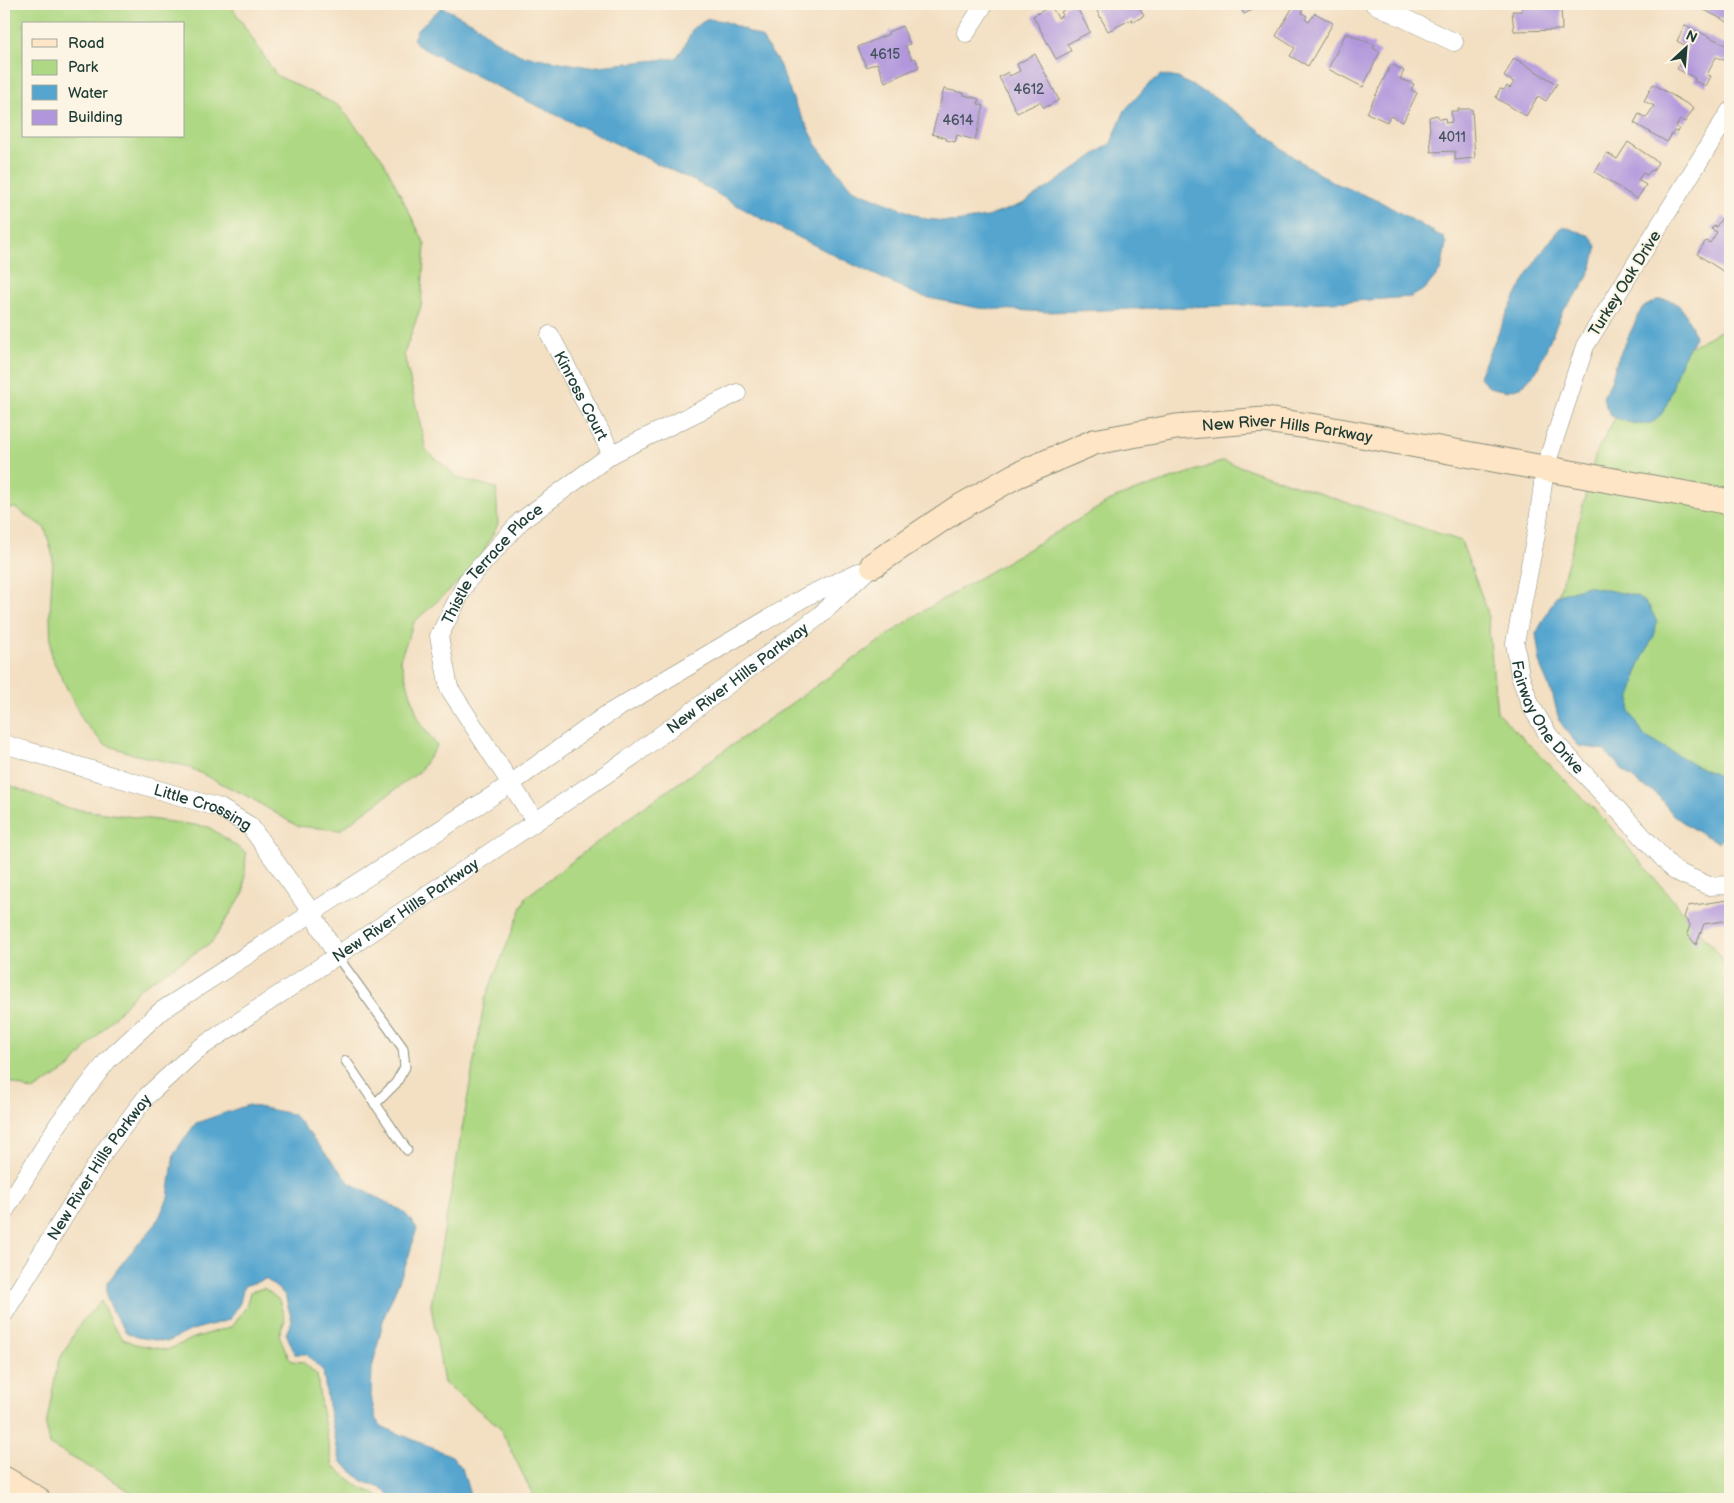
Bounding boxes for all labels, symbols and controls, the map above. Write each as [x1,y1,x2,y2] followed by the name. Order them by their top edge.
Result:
[22,22,185,138] legend
[1662,22,1712,72] north arrow
[1683,27,1700,47] text: N
[68,34,104,53] text: Road
[870,46,900,63] house number: 4615
[68,58,99,77] text: Park
[1014,81,1045,98] house number: 4612
[68,84,108,103] text: Water
[68,108,123,127] text: Building
[942,112,974,129] house number: 4614
[1438,129,1466,146] house number: 4011
[1585,227,1666,340] street label: Turkey Oak Drive
[549,348,611,444] street label: Kinross Court
[1201,412,1375,448] street label: New River Hills Parkway
[438,500,548,628] street label: Thistle Terrace Place
[663,619,813,738] street label: New River Hills Parkway
[1507,659,1588,779] street label: Fairway One Drive
[151,781,255,836] street label: Little Crossing
[329,854,483,967] street label: New River Hills Parkway
[44,1090,156,1244] street label: New River Hills Parkway

